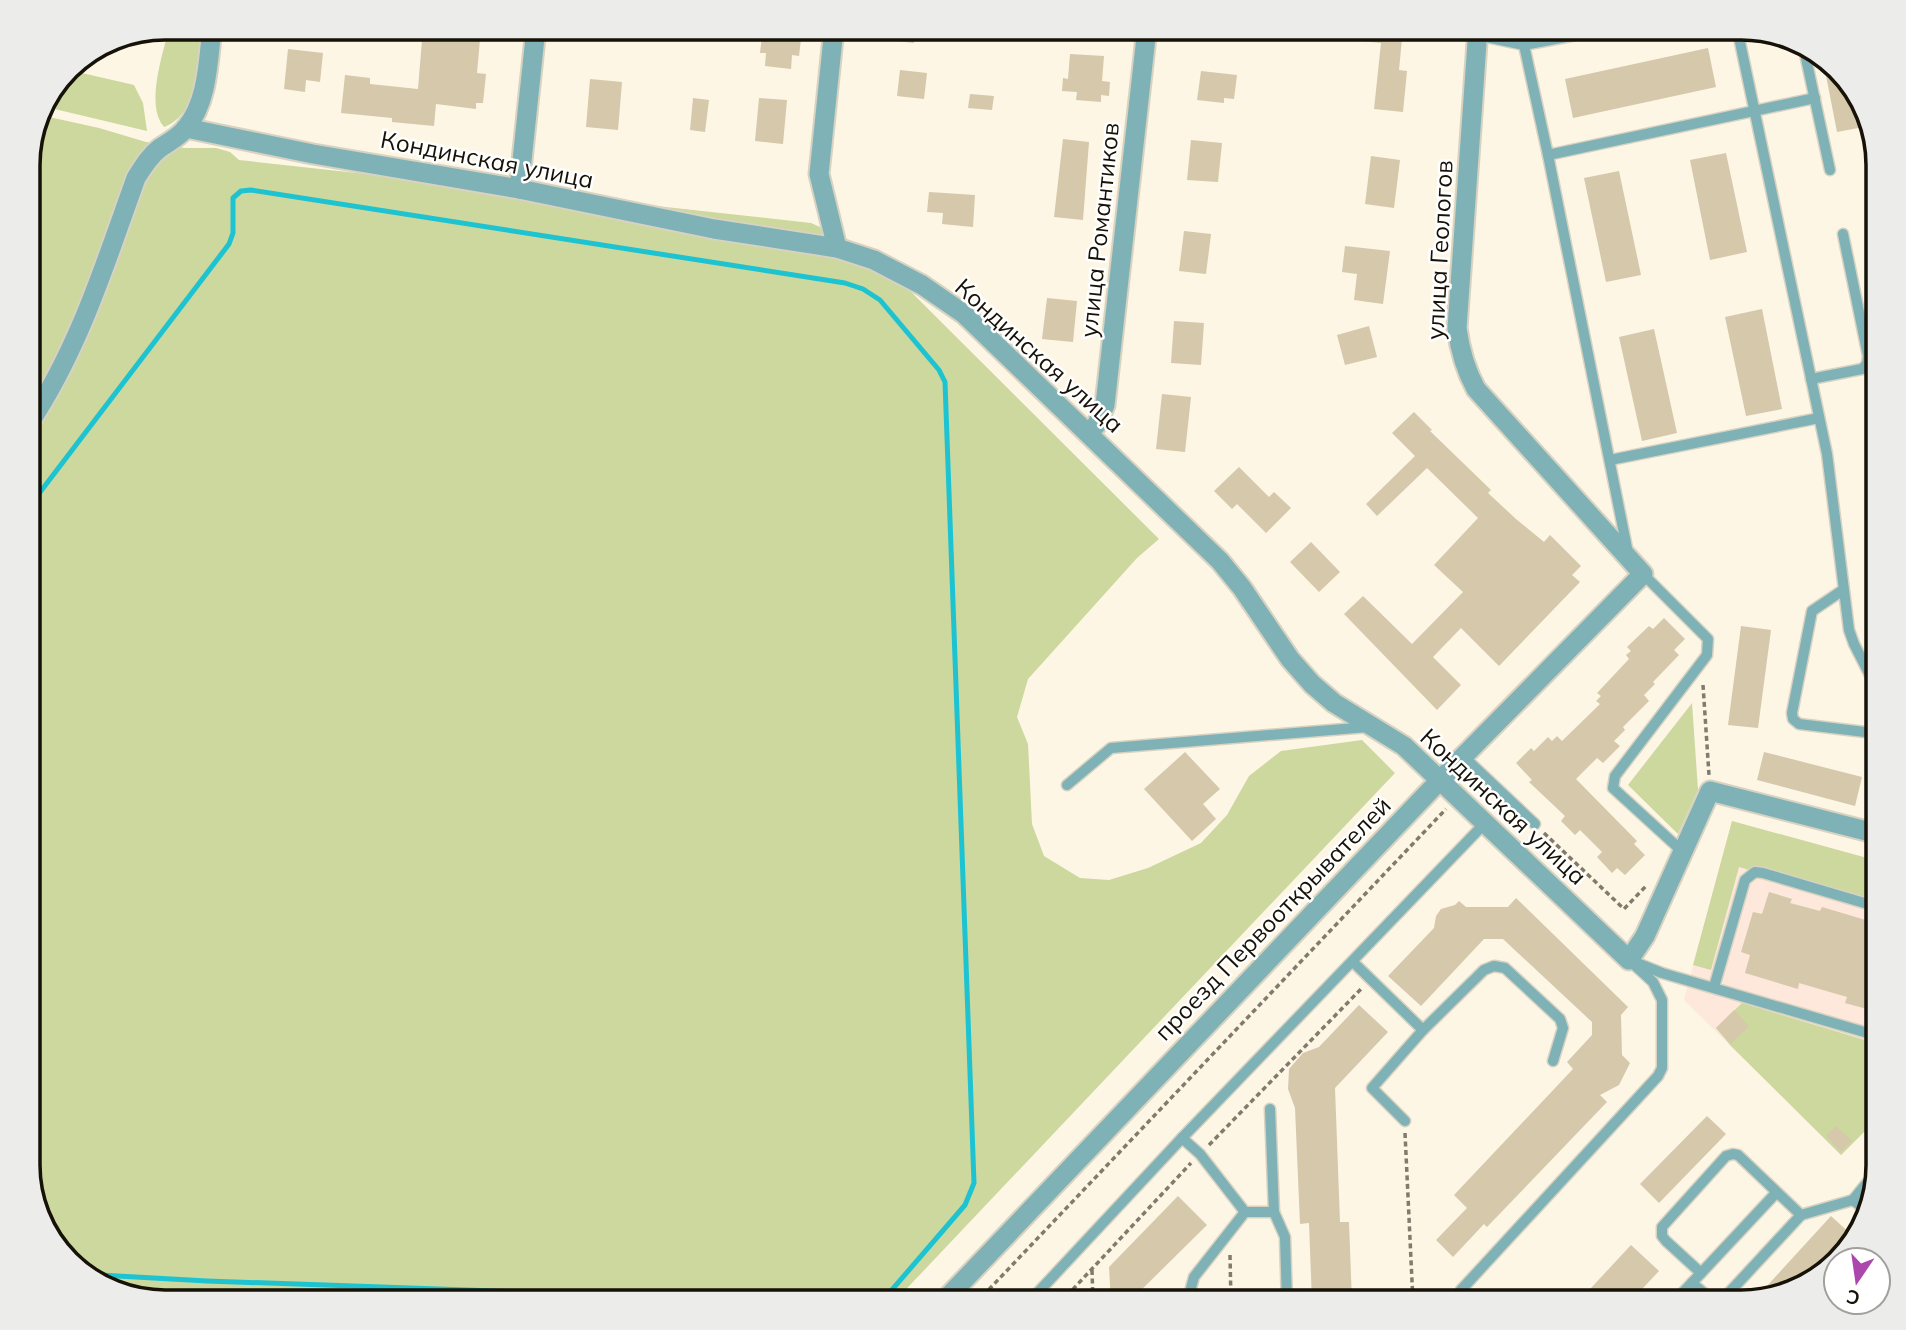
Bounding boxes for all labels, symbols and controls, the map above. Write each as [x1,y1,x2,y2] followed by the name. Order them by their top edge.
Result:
[1073,121,1125,339] street label: улица Романтиков
[378,124,596,194] street label: Кондинская улица
[1419,159,1459,340] street label: улица Геологов
[949,272,1130,439] street label: Кондинская улица
[1414,722,1593,891] street label: Кондинская улица
[1148,790,1397,1046] street label: проезд Первооткрывателей
[1822,1246,1892,1316] north arrow
[1844,1284,1862,1311] text: С

